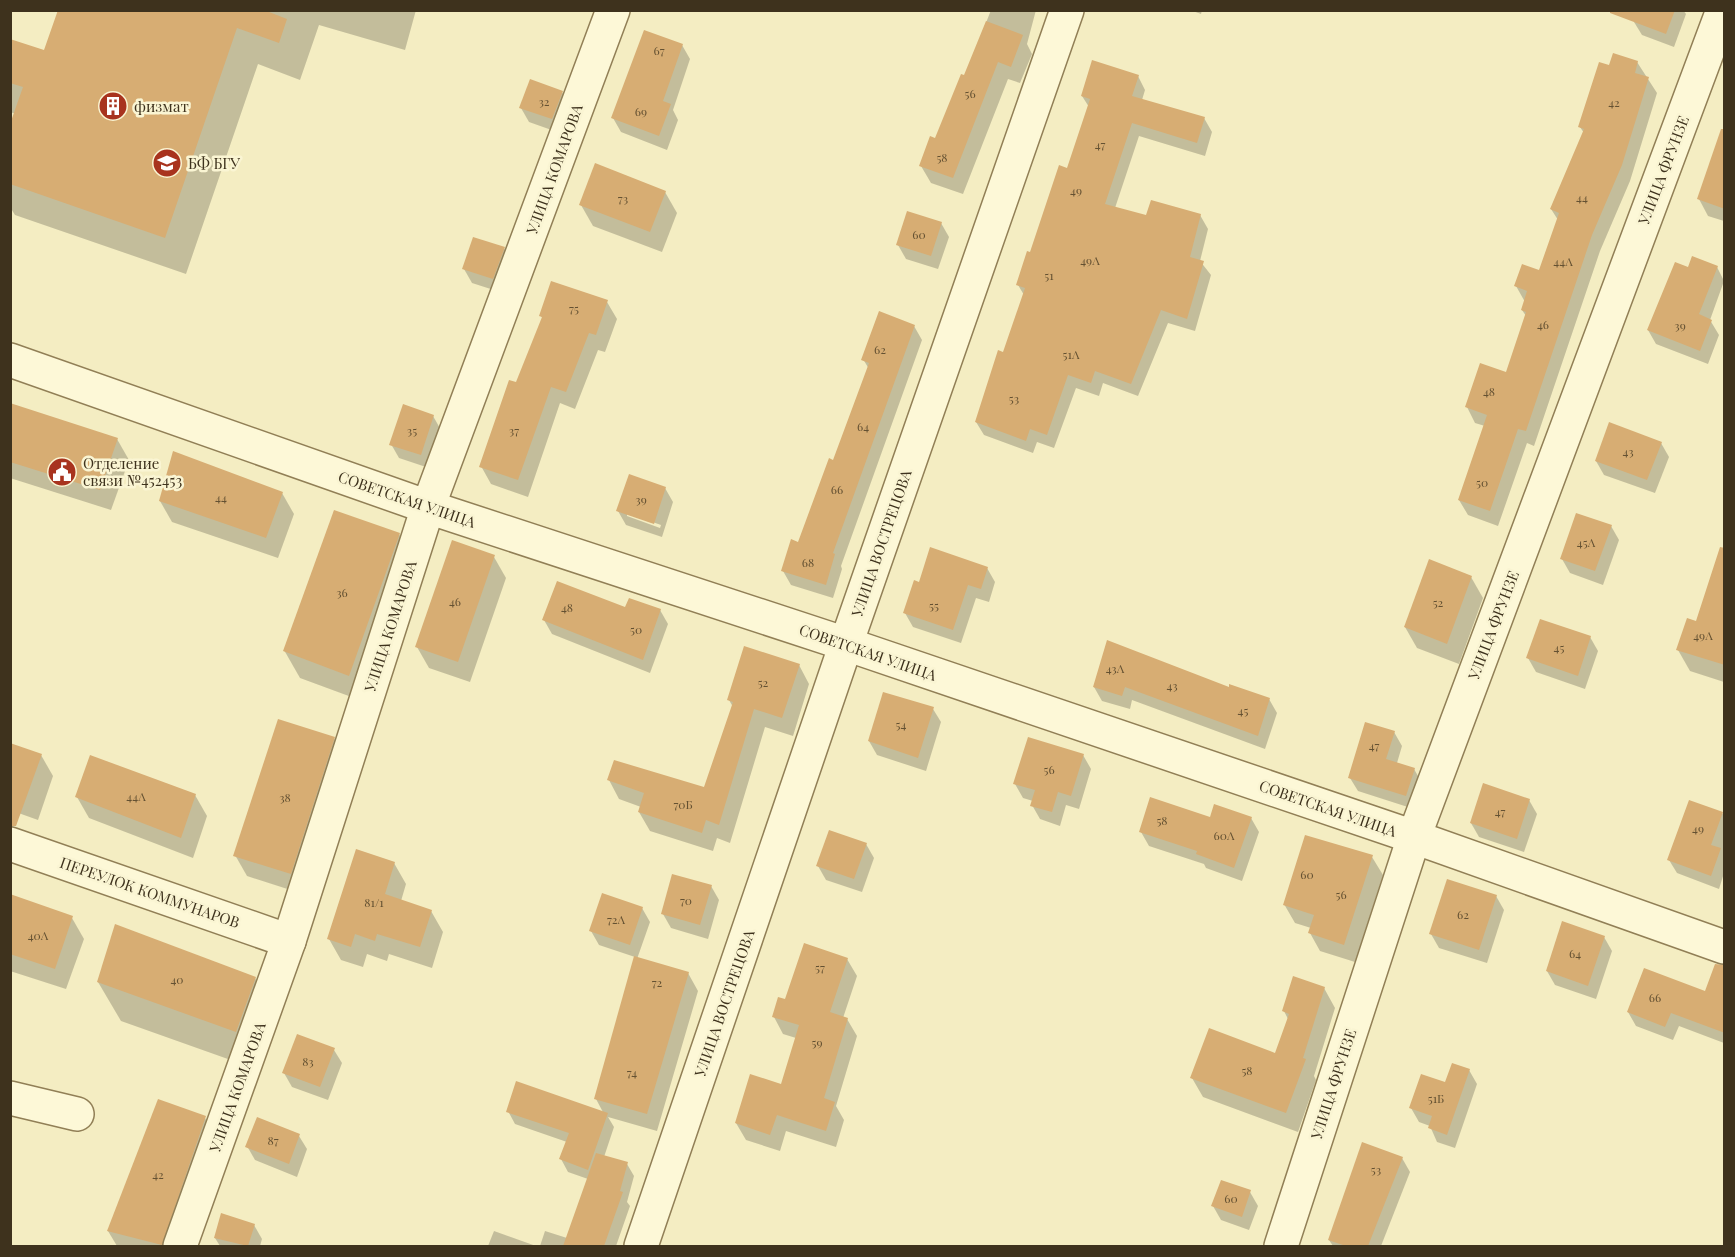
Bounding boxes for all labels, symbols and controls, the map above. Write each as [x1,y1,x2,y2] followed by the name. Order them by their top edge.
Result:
[653,42,665,58] house number: 67
[964,85,976,101] house number: 56
[97,90,129,122] building icon: физмат
[538,93,550,109] house number: 32
[1608,94,1620,110] house number: 42
[134,96,189,116] place label: физмат
[521,101,587,238] street label: УЛИЦА КОМАРОВА
[635,103,647,119] house number: 69
[1633,113,1693,228] street label: УЛИЦА ФРУНЗЕ
[1095,136,1105,152] house number: 47
[151,147,183,179] school or university icon: БФ БГУ
[936,149,948,165] house number: 58
[188,153,240,173] place label: БФ БГУ
[1070,182,1082,198] house number: 49
[1576,189,1588,205] house number: 44
[618,190,628,206] house number: 73
[912,226,926,242] house number: 60
[1080,252,1100,268] house number: 49А
[1553,253,1573,269] house number: 44А
[1044,267,1054,283] house number: 51
[569,300,579,316] house number: 75
[1537,316,1549,332] house number: 46
[1674,317,1686,333] house number: 39
[874,341,886,357] house number: 62
[1063,346,1080,362] house number: 51А
[1483,383,1495,399] house number: 48
[1009,390,1019,406] house number: 53
[857,418,869,434] house number: 64
[407,422,417,438] house number: 35
[509,422,519,438] house number: 37
[1622,443,1634,459] house number: 43
[83,453,183,490] place label: Отделение связи №452453
[46,456,78,488] public building icon: Отделение связи №452453
[336,466,479,532] street label: СОВЕТСКАЯ УЛИЦА
[846,466,916,620] street label: УЛИЦА ВОСТРЕЦОВА
[1476,474,1488,490] house number: 50
[831,481,843,497] house number: 66
[215,489,227,505] house number: 44
[635,491,647,507] house number: 39
[1577,534,1596,550] house number: 45А
[802,554,814,570] house number: 68
[359,557,421,695] street label: УЛИЦА КОМАРОВА
[1463,568,1523,683] street label: УЛИЦА ФРУНЗЕ
[336,584,348,600] house number: 36
[449,593,461,609] house number: 46
[1433,594,1444,610] house number: 52
[929,597,939,613] house number: 55
[561,599,573,615] house number: 48
[797,619,940,685] street label: СОВЕТСКАЯ УЛИЦА
[630,621,642,637] house number: 50
[1693,627,1713,643] house number: 49А
[1554,639,1564,655] house number: 45
[1106,660,1125,676] house number: 43А
[758,674,769,690] house number: 52
[1166,677,1178,693] house number: 43
[1238,702,1248,718] house number: 45
[896,716,907,732] house number: 54
[1369,737,1379,753] house number: 47
[1043,761,1055,777] house number: 56
[1257,775,1400,841] street label: СОВЕТСКАЯ УЛИЦА
[126,788,146,804] house number: 44А
[279,789,291,805] house number: 38
[673,796,693,812] house number: 70Б
[1495,803,1505,819] house number: 47
[1156,812,1168,828] house number: 58
[1692,820,1704,836] house number: 49
[1214,827,1235,843] house number: 60А
[58,852,242,932] street label: ПЕРЕУЛОК КОММУНАРОВ
[1300,866,1314,882] house number: 60
[1335,886,1347,902] house number: 56
[680,892,692,908] house number: 70
[364,894,384,910] house number: 81/1
[1457,906,1469,922] house number: 62
[607,911,626,927] house number: 72А
[689,926,759,1080] street label: УЛИЦА ВОСТРЕЦОВА
[28,927,49,943] house number: 40А
[1569,945,1581,961] house number: 64
[815,959,825,975] house number: 57
[170,971,184,987] house number: 40
[652,974,663,990] house number: 72
[1649,989,1661,1005] house number: 66
[204,1019,270,1156] street label: УЛИЦА КОМАРОВА
[1305,1026,1360,1143] street label: УЛИЦА ФРУНЗЕ
[811,1034,823,1050] house number: 59
[302,1053,314,1069] house number: 83
[1241,1062,1253,1078] house number: 58
[627,1064,637,1080] house number: 74
[1428,1090,1444,1106] house number: 51Б
[267,1132,279,1148] house number: 87
[1371,1161,1381,1177] house number: 53
[152,1166,164,1182] house number: 42
[1224,1190,1238,1206] house number: 60

